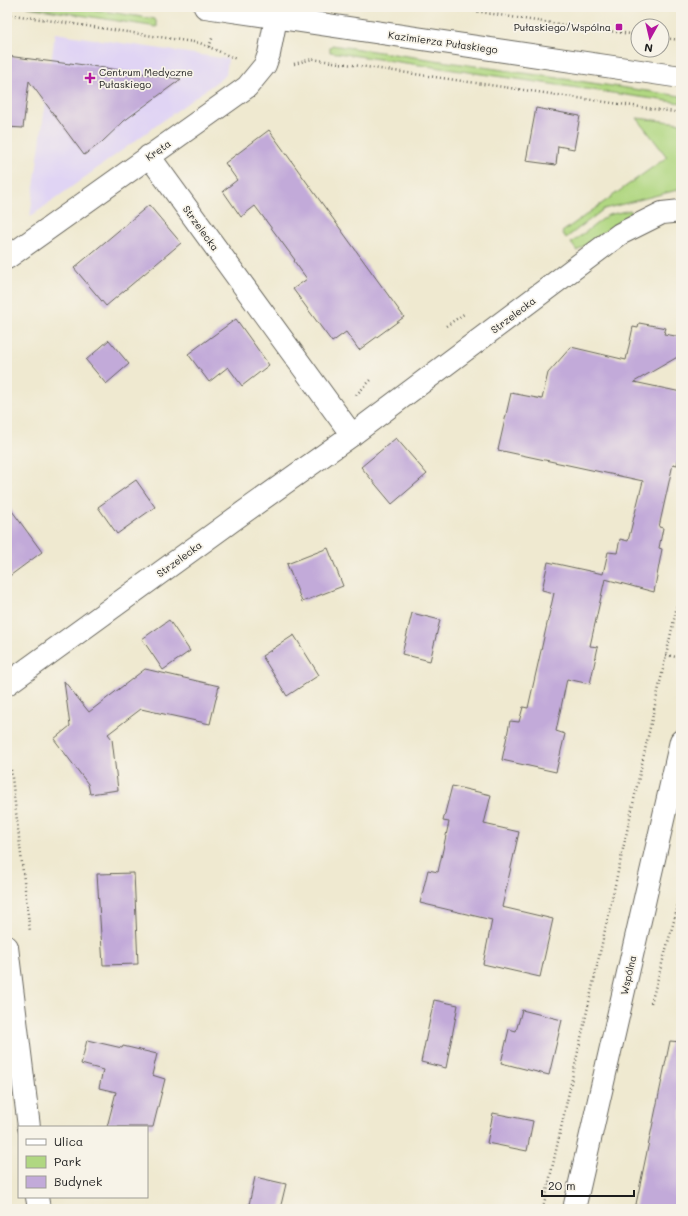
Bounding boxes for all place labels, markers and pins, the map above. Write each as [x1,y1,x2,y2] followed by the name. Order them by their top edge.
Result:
[514,20,611,34] place label: Pułaskiego/Wspólna
[614,22,624,32] marker: Pułaskiego/Wspólna
[99,65,193,91] place label: Centrum Medyczne Pułaskiego
[84,72,96,84] marker: Centrum Medyczne Pułaskiego

